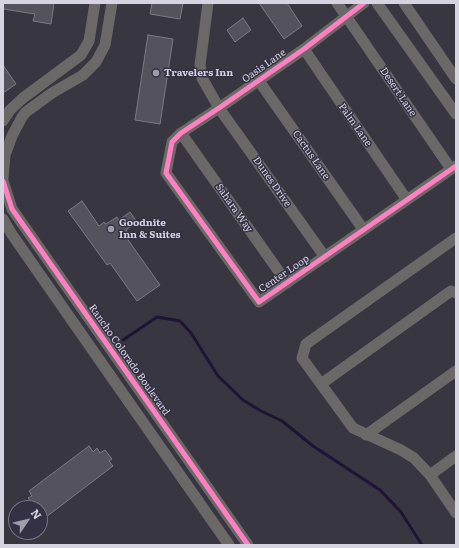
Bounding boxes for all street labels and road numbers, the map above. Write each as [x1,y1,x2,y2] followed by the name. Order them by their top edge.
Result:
[240,47,288,85] street label: Oasis Lane
[377,65,419,119] street label: Desert Lane
[336,101,374,149] street label: Palm Lane
[290,128,332,182] street label: Cactus Lane
[250,155,294,209] street label: Dunes Drive
[213,181,255,235] street label: Sahara Way
[256,253,312,295] street label: Center Loop
[86,302,172,418] street label: Rancho Colorado Boulevard

